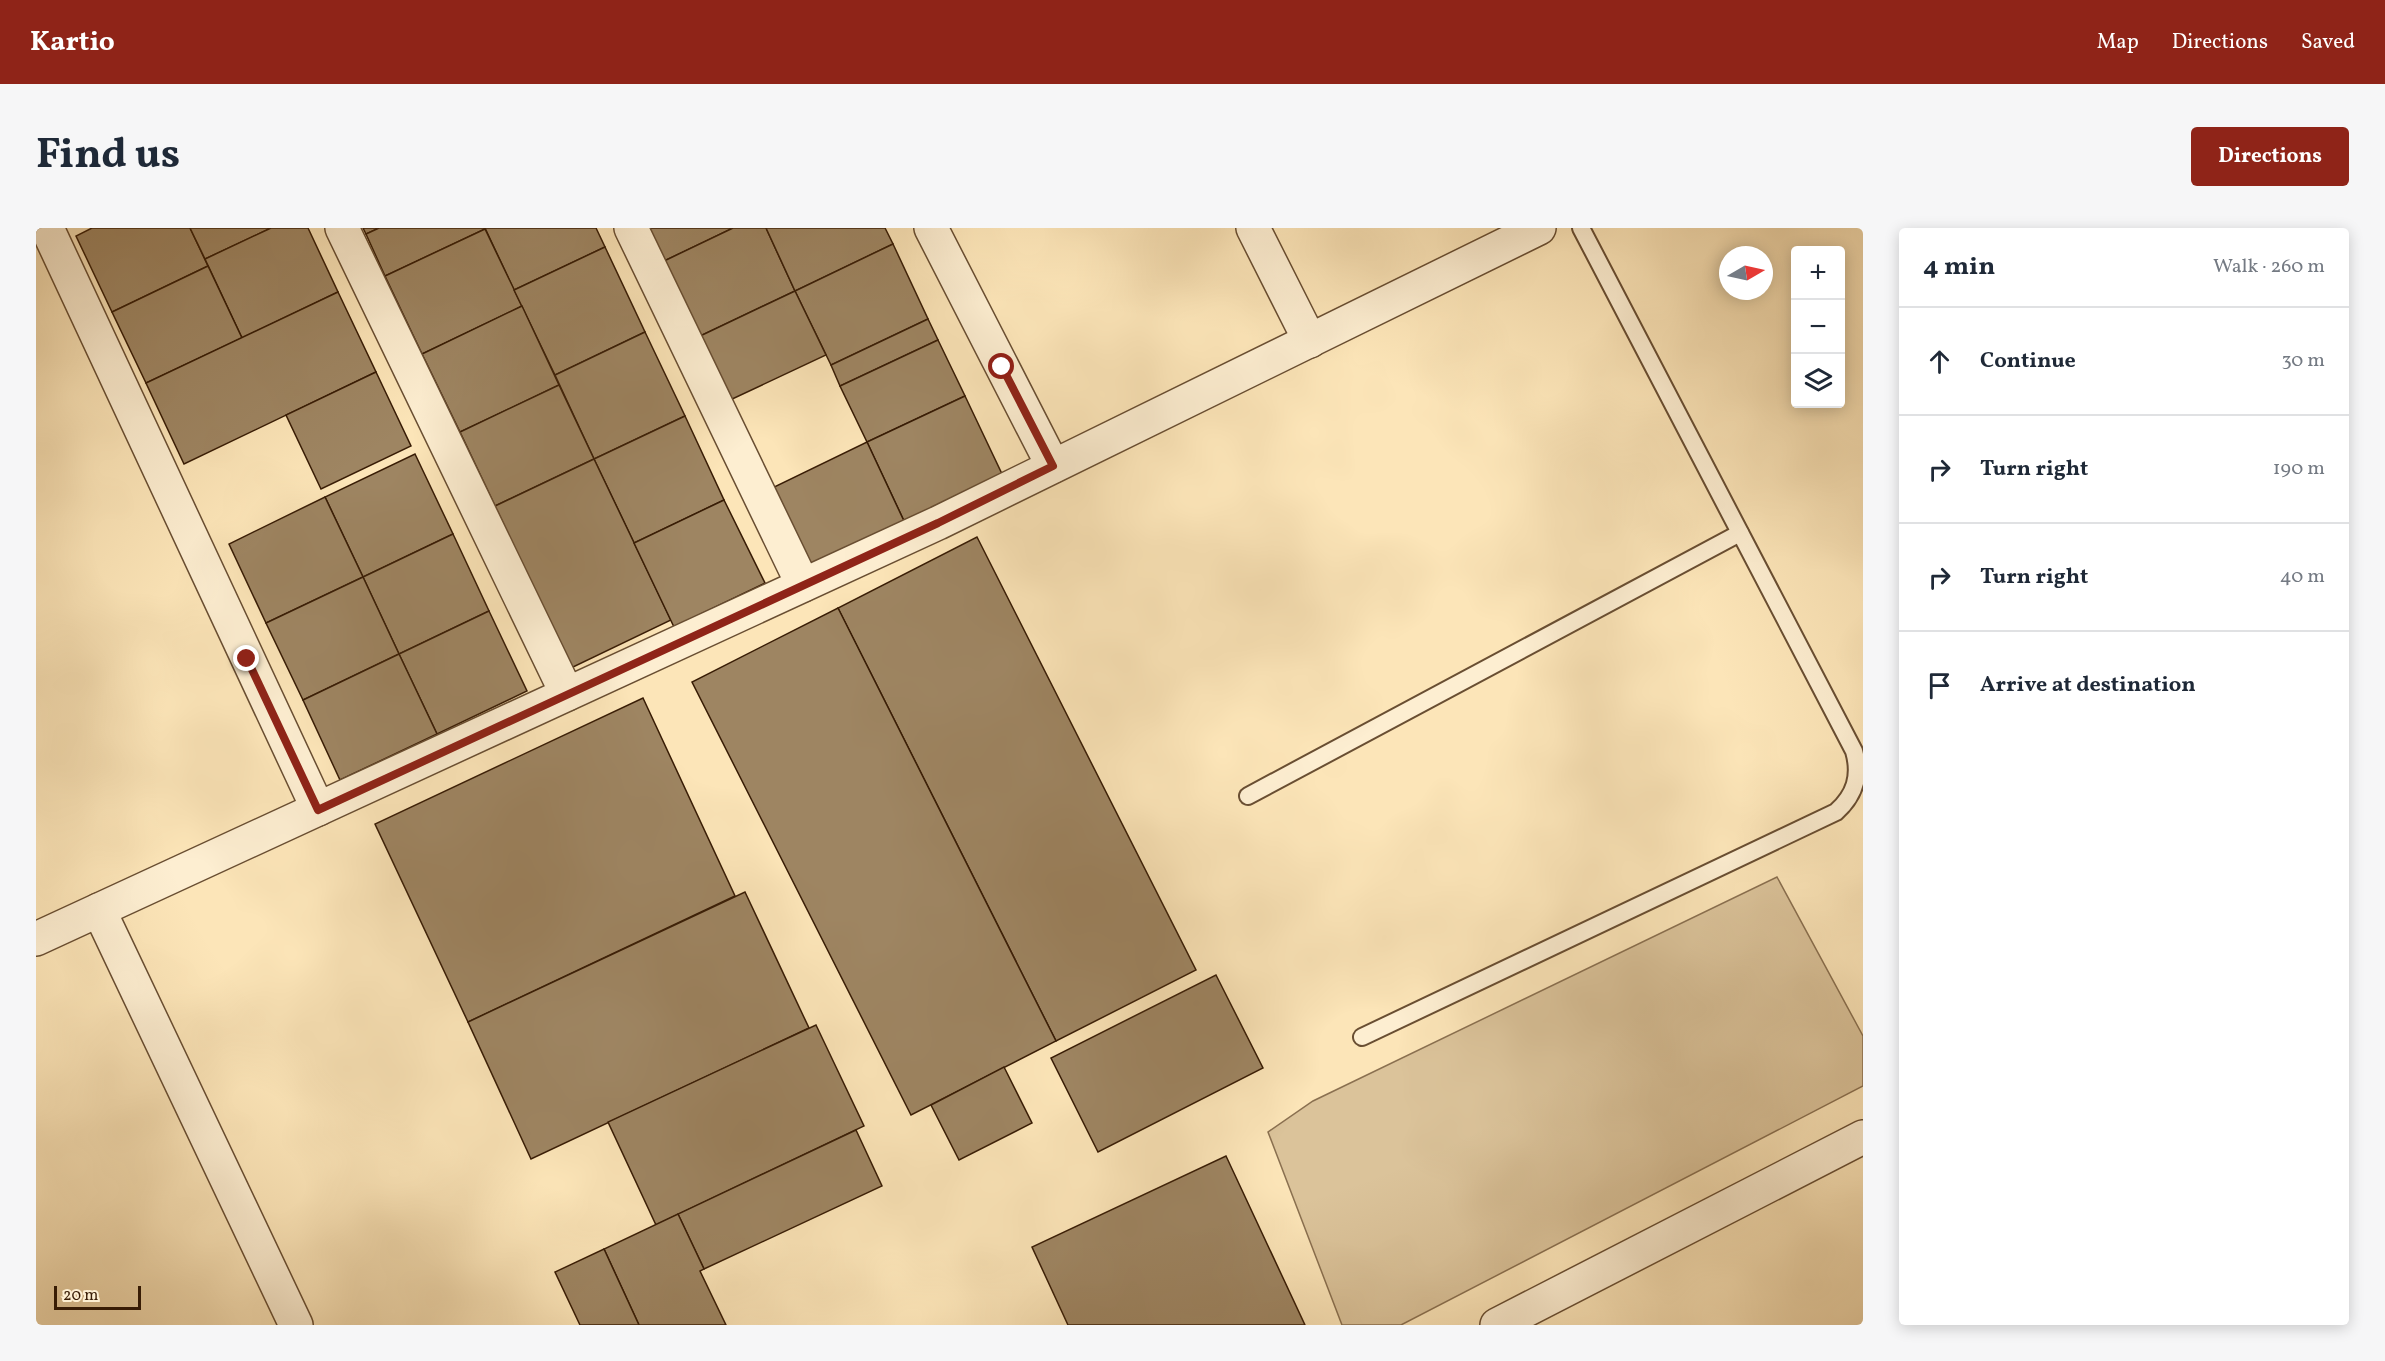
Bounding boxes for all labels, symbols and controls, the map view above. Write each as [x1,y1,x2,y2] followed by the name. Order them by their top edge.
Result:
[30,23,115,62] text: Kartio
[2097,28,2139,57] text: Map
[2172,28,2268,57] text: Directions
[2301,28,2355,57] text: Saved
[36,127,180,186] text: Find us
[2191,127,2349,186] button: Directions
[1719,246,1773,300] north arrow
[1791,246,1845,408] map controls
[1791,246,1845,300] button: +
[1923,249,1995,285] text: 4 min
[2213,253,2325,281] text: Walk · 260 m
[1791,300,1845,354] button: −
[1923,345,1956,378] icon: ahead
[1980,346,2076,377] text: Continue
[2281,347,2325,375] text: 30 m
[988,353,1014,379] route start
[1791,354,1845,408] button: layers
[1923,453,1956,486] icon: right
[1980,454,2088,485] text: Turn right
[2273,455,2325,483] text: 190 m
[1923,561,1956,594] icon: right
[1980,562,2088,593] text: Turn right
[2280,563,2325,591] text: 40 m
[233,645,259,671] route end
[1923,669,1956,702] icon: arrive
[1980,670,2196,701] text: Arrive at destination
[54,1283,141,1310] scale bar
[63,1285,98,1307] text: 20 m

